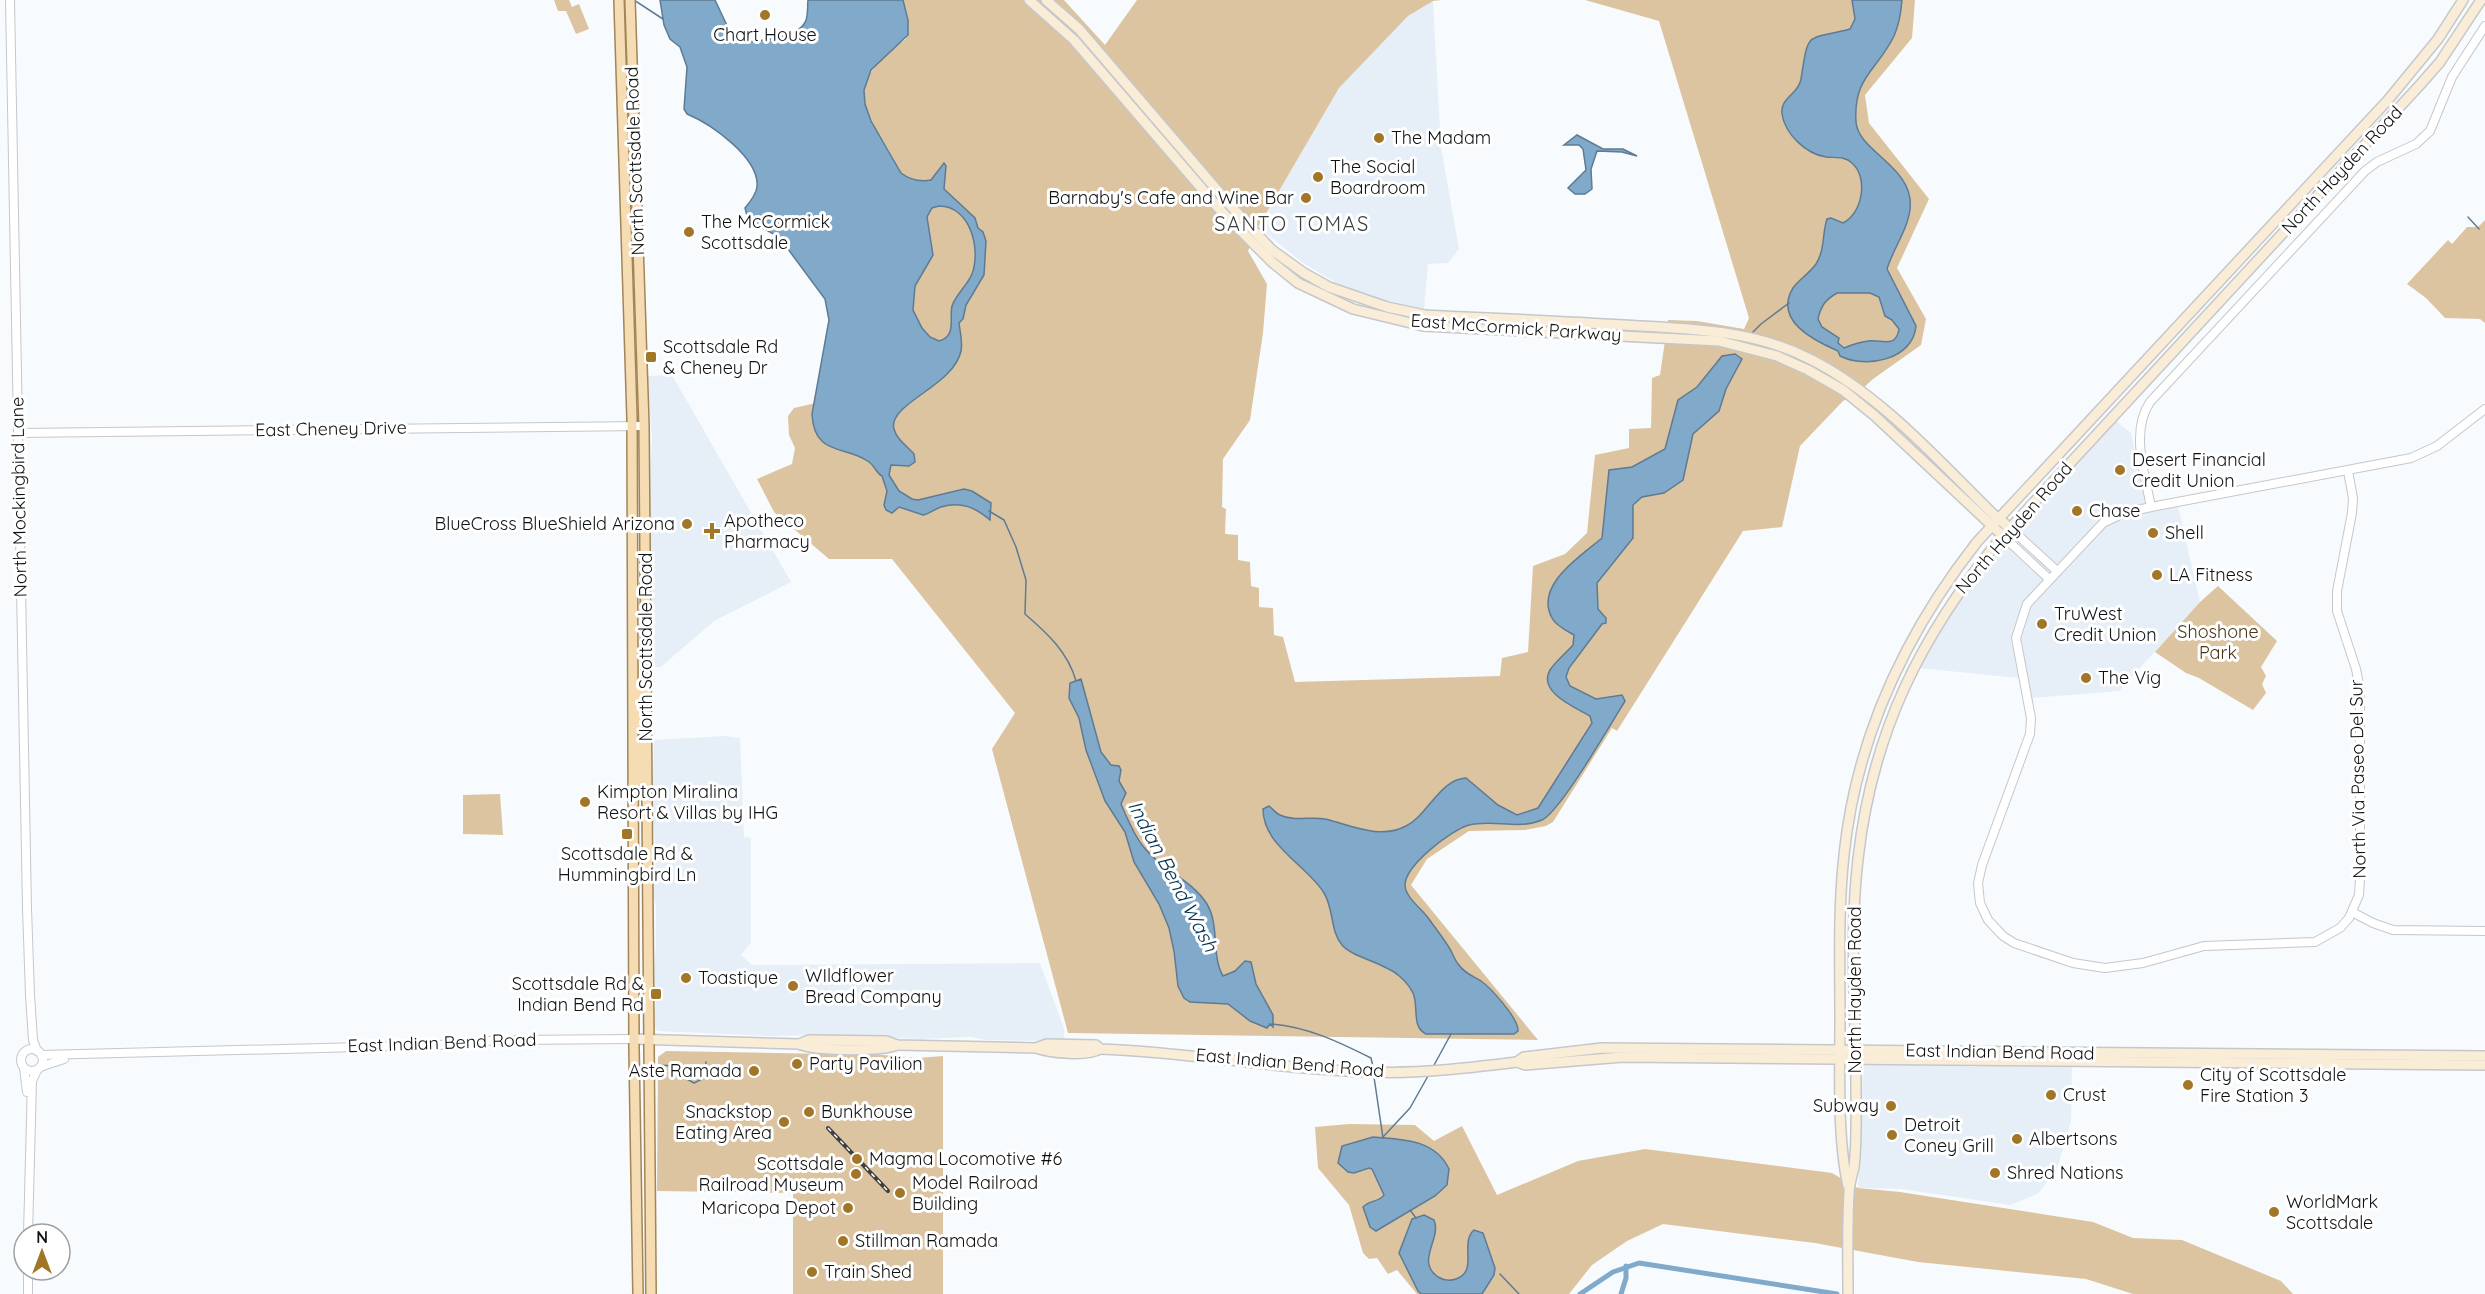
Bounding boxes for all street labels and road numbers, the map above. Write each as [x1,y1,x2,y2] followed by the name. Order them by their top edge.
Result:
[620,66,649,256] street label: North Scottsdale Road
[2276,101,2407,239] street label: North Hayden Road
[1410,309,1622,346] street label: East McCormick Parkway
[5,397,32,597] street label: North Mockingbird Lane
[255,416,407,441] street label: East Cheney Drive
[1950,457,2077,598] street label: North Hayden Road
[634,553,657,741] street label: North Scottsdale Road
[2344,679,2371,879] street label: North Via Paseo Del Sur
[1843,906,1866,1074] street label: North Hayden Road
[347,1028,537,1057] street label: East Indian Bend Road
[1905,1038,2095,1065] street label: East Indian Bend Road
[1195,1043,1385,1082] street label: East Indian Bend Road

